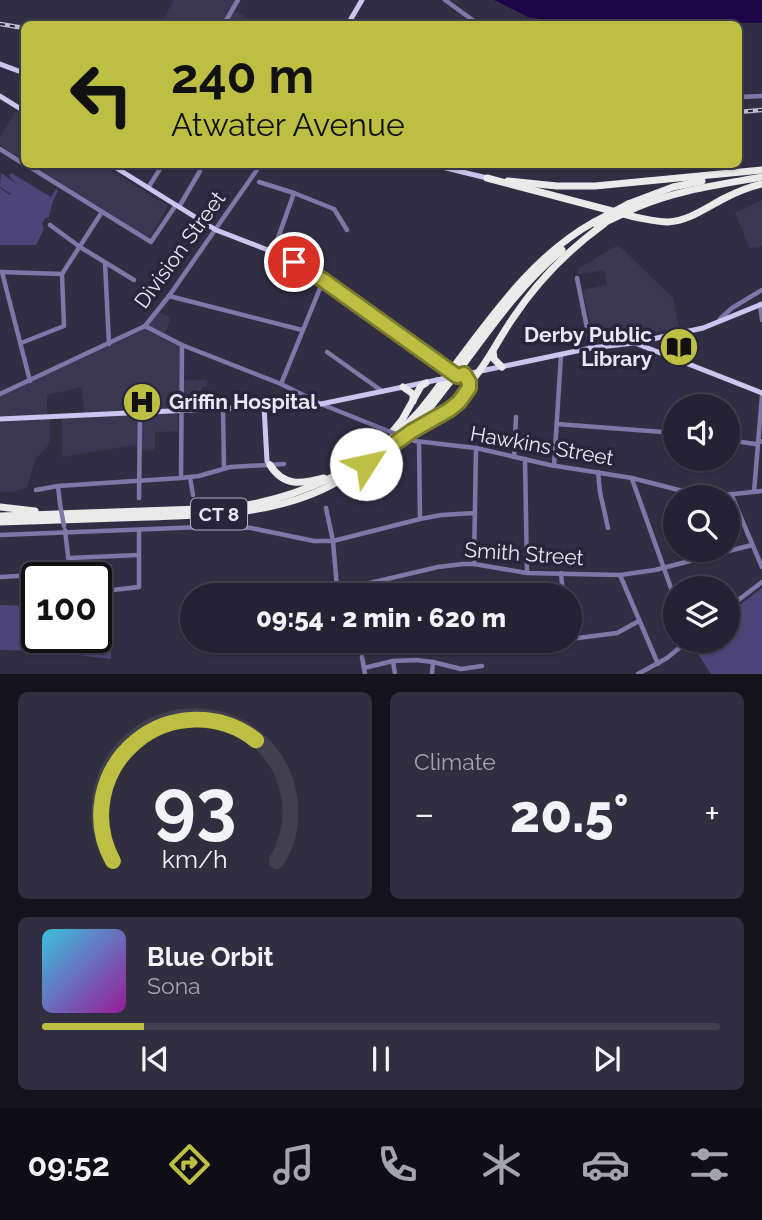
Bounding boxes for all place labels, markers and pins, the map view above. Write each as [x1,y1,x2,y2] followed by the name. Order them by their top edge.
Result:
[264,232,324,292] pin
[524,322,652,371] place label: Derby Public Library
[658,326,700,368] library icon: Derby Public Library
[121,381,163,423] hospital icon: Griffin Hospital
[169,389,317,414] place label: Griffin Hospital

